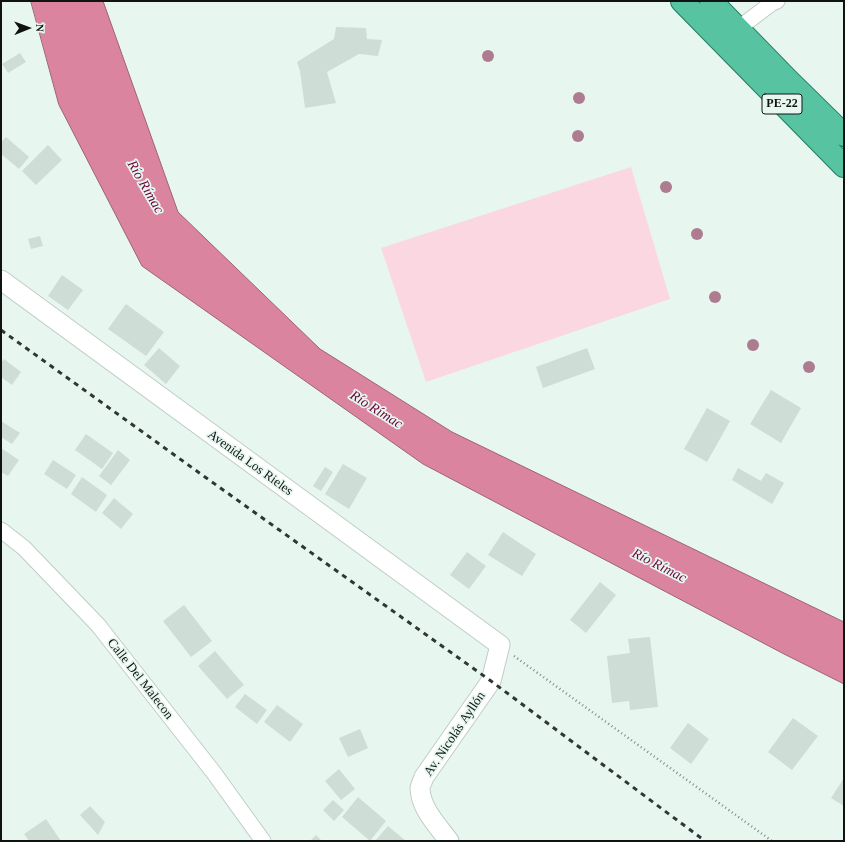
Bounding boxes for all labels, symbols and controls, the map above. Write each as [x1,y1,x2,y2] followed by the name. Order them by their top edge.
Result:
[8,8,48,48] north arrow
[34,24,46,32] text: N
[762,94,802,114] road number: PE-22
[123,157,167,217] water label: Río Rímac
[347,387,405,433] water label: Río Rímac
[204,427,296,499] street label: Avenida Los Rieles
[629,545,689,587] water label: Río Rímac
[104,636,176,722] street label: Calle Del Malecon
[421,689,489,779] street label: Av. Nicolás Ayllón

